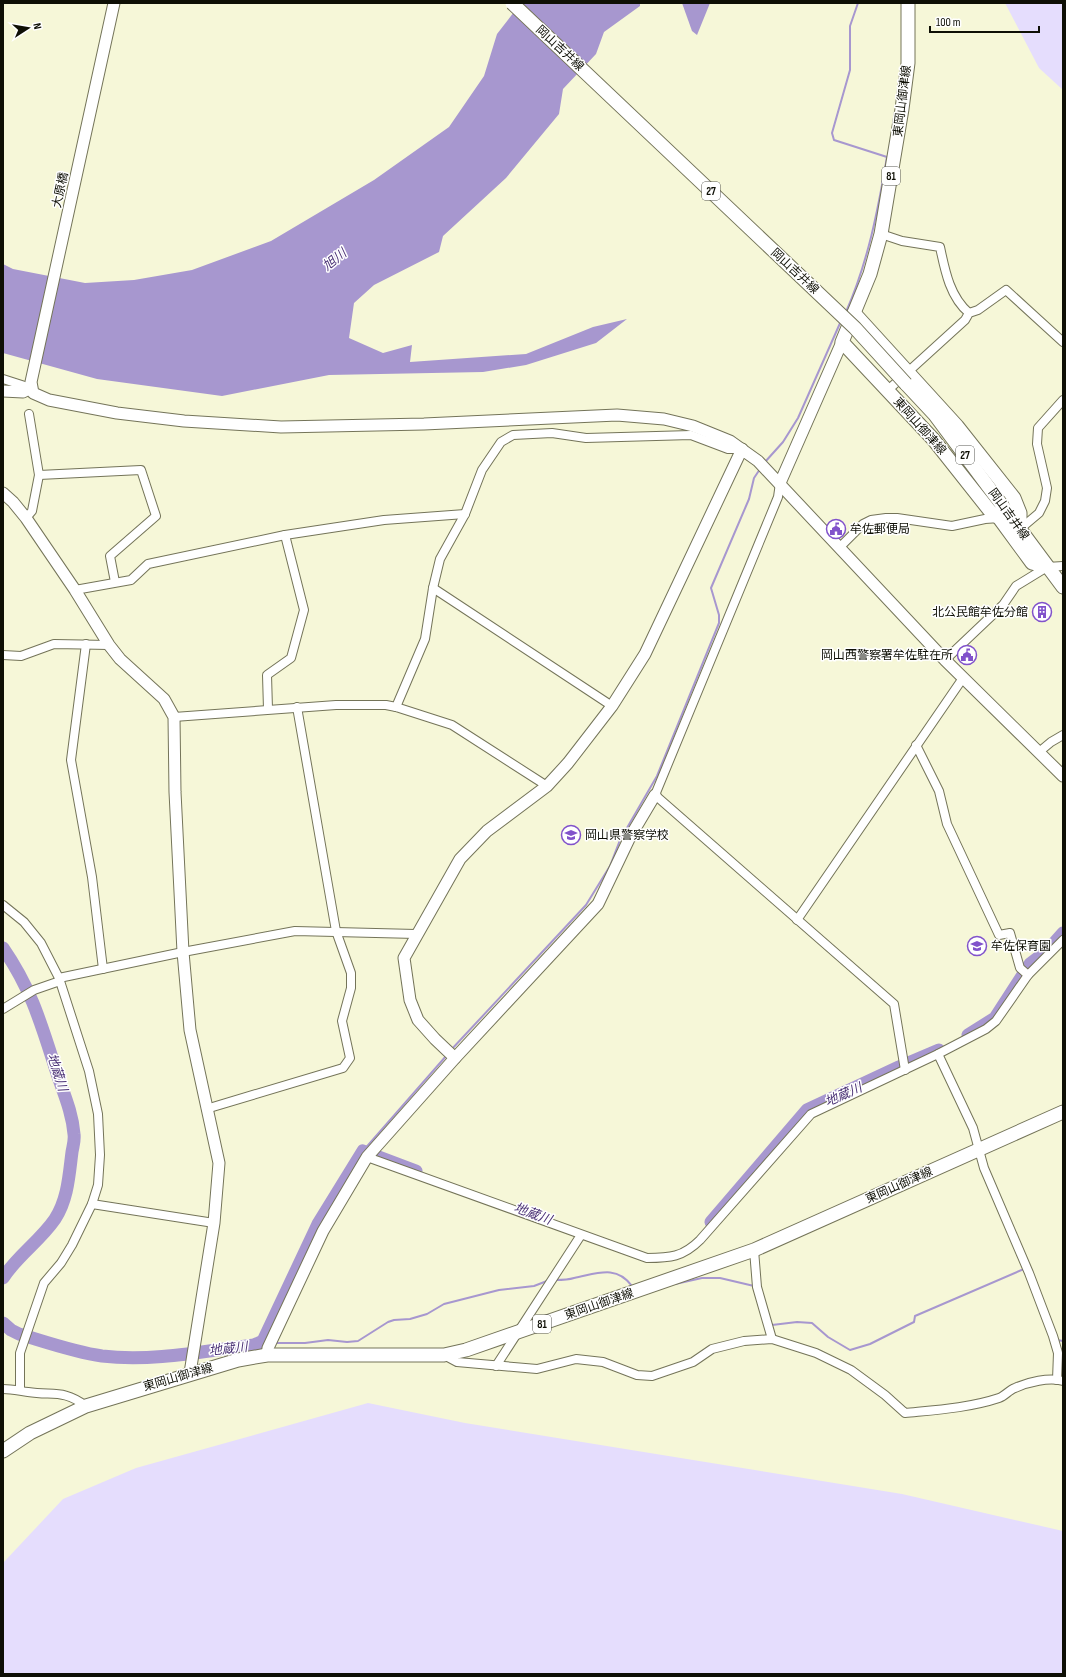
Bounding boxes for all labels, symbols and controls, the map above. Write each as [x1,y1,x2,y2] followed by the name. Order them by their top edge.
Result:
[8,8,48,48] north arrow
[930,8,1039,34] scale bar
[936,15,961,30] text: 100 m
[30,22,44,30] text: N
[533,22,587,74] street label: 岡山吉井線
[891,64,914,138] street label: 東岡山御津線
[882,167,900,185] road number: 81
[49,171,72,209] street label: 大原橋
[702,182,720,200] road number: 27
[319,244,351,274] water label: 旭川
[768,245,822,297] street label: 岡山吉井線
[890,395,949,458] street label: 東岡山御津線
[956,446,974,464] road number: 27
[985,486,1032,543] street label: 岡山吉井線
[825,518,847,540] public building icon: 牟佐郵便局
[850,522,910,537] place label: 牟佐郵便局
[1031,601,1053,623] building icon: 北公民館牟佐分館
[932,605,1028,620] place label: 北公民館牟佐分館
[956,644,978,666] public building icon: 岡山西警察署牟佐駐在所
[821,648,953,663] place label: 岡山西警察署牟佐駐在所
[560,824,582,846] school or university icon: 岡山県警察学校
[585,828,669,843] place label: 岡山県警察学校
[966,935,988,957] school or university icon: 牟佐保育園
[991,939,1051,954] place label: 牟佐保育園
[43,1051,71,1095] water label: 地蔵川
[822,1079,866,1110] water label: 地蔵川
[863,1164,935,1207] street label: 東岡山御津線
[512,1200,556,1229] water label: 地蔵川
[563,1286,636,1323] street label: 東岡山御津線
[533,1315,551,1333] road number: 81
[208,1339,250,1359] water label: 地蔵川
[141,1360,215,1395] street label: 東岡山御津線

